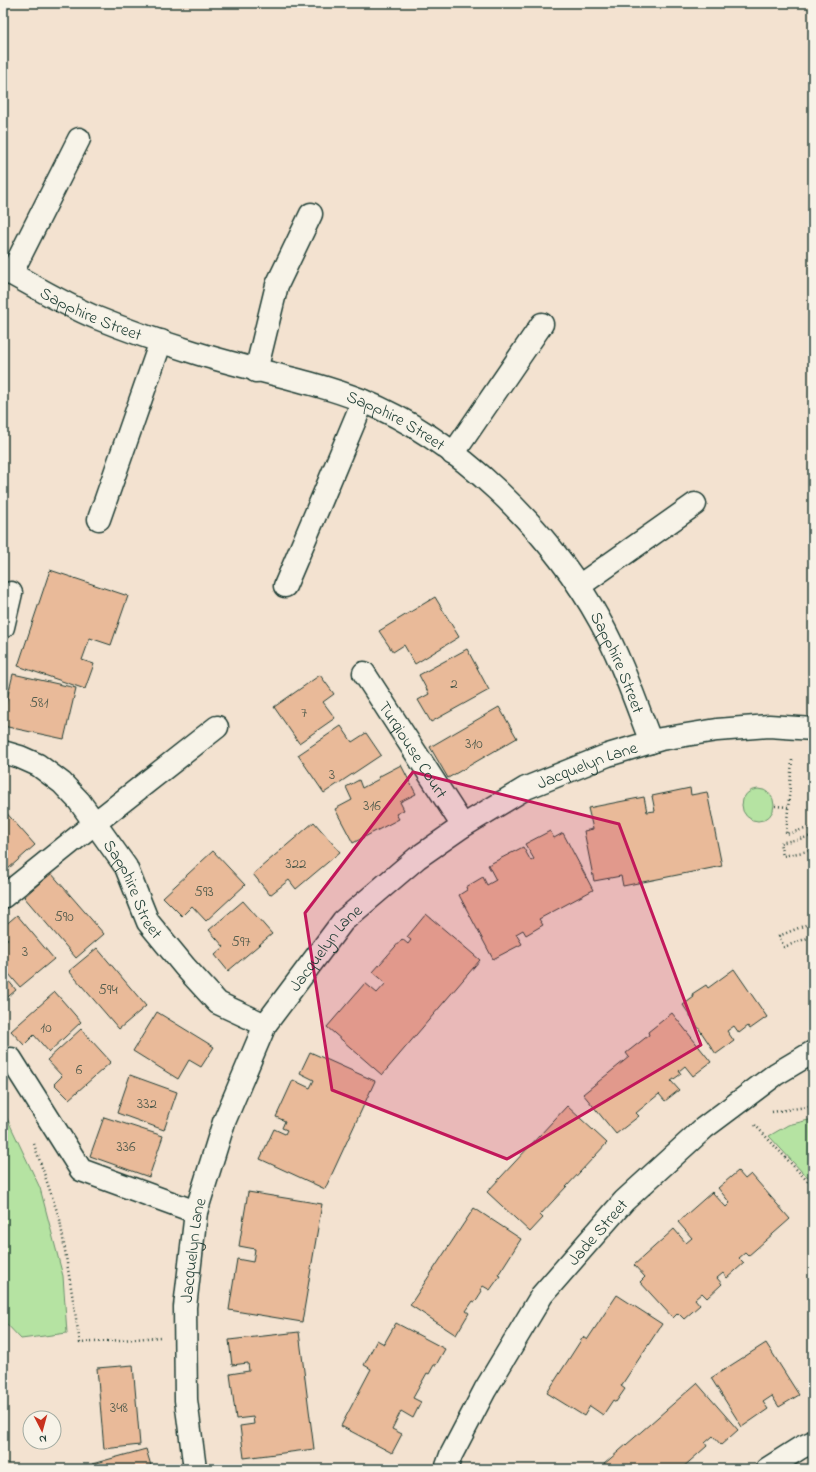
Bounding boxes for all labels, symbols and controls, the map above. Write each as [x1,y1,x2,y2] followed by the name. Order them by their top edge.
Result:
[35,281,145,348] street label: Sapphire Street
[343,385,450,458] street label: Sapphire Street
[583,607,650,717] street label: Sapphire Street
[450,673,458,695] house number: 2
[30,692,49,714] house number: 581
[371,697,453,804] street label: Turqiouse Court
[301,702,307,724] house number: 7
[465,733,483,755] house number: 310
[533,736,641,796] street label: Jacquelyn Lane
[329,764,335,786] house number: 3
[363,795,381,817] house number: 316
[96,835,168,945] street label: Sapphire Street
[285,853,307,875] house number: 322
[194,881,214,903] house number: 593
[283,899,368,997] street label: Jacquelyn Lane
[54,906,74,928] house number: 590
[231,931,251,953] house number: 597
[22,941,28,963] house number: 3
[98,979,118,1001] house number: 594
[40,1017,52,1039] house number: 10
[76,1059,83,1081] house number: 6
[137,1093,157,1115] house number: 332
[117,1136,136,1158] house number: 336
[562,1193,635,1272] street label: Jade Street
[175,1194,214,1304] street label: Jacquelyn Lane
[110,1397,128,1419] house number: 348
[22,1410,62,1450] north arrow
[38,1431,47,1447] text: N

